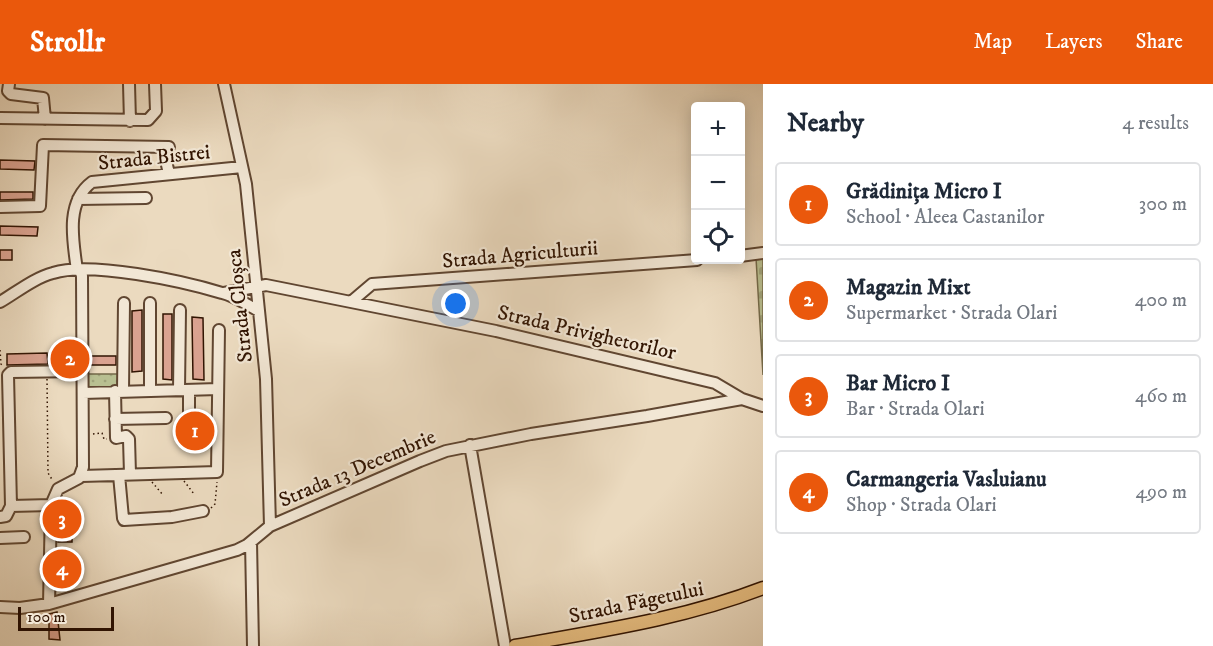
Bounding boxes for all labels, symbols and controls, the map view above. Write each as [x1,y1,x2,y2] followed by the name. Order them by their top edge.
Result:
[30,25,105,60] text: Strollr
[973,29,1012,55] text: Map
[1045,29,1103,55] text: Layers
[1136,29,1183,55] text: Share
[691,102,745,264] map controls
[691,102,745,156] button: +
[787,107,864,140] text: Nearby
[1122,111,1189,136] text: 4 results
[97,139,211,177] street label: Strada Bistrei
[691,156,745,210] button: −
[846,178,1002,205] text: Grădinița Micro I
[805,192,812,217] text: 1
[1139,192,1187,217] text: 300 m
[846,205,1044,230] text: School · Aleea Castanilor
[691,210,745,264] button: locate
[441,235,599,275] street label: Strada Agriculturii
[221,248,259,364] street label: Strada Cloșca
[846,274,971,301] text: Magazin Mixt
[804,288,813,313] text: 2
[1135,288,1187,313] text: 400 m
[441,289,470,318] your location
[495,300,679,366] street label: Strada Privighetorilor
[846,301,1057,326] text: Supermarket · Strada Olari
[50,336,90,382] pin: 2
[846,370,950,397] text: Bar Micro I
[805,384,812,409] text: 3
[1135,384,1187,409] text: 460 m
[846,397,985,422] text: Bar · Strada Olari
[176,408,214,454] pin: 1
[275,424,440,514] street label: Strada 13 Decembrie
[846,466,1047,493] text: Carmangeria Vasluianu
[803,480,814,505] text: 4
[1135,480,1187,505] text: 490 m
[846,493,997,518] text: Shop · Strada Olari
[42,496,82,542] pin: 3
[42,546,82,592] pin: 4
[566,576,706,630] street label: Strada Făgetului
[18,604,114,632] scale bar
[27,607,66,627] text: 100 m

